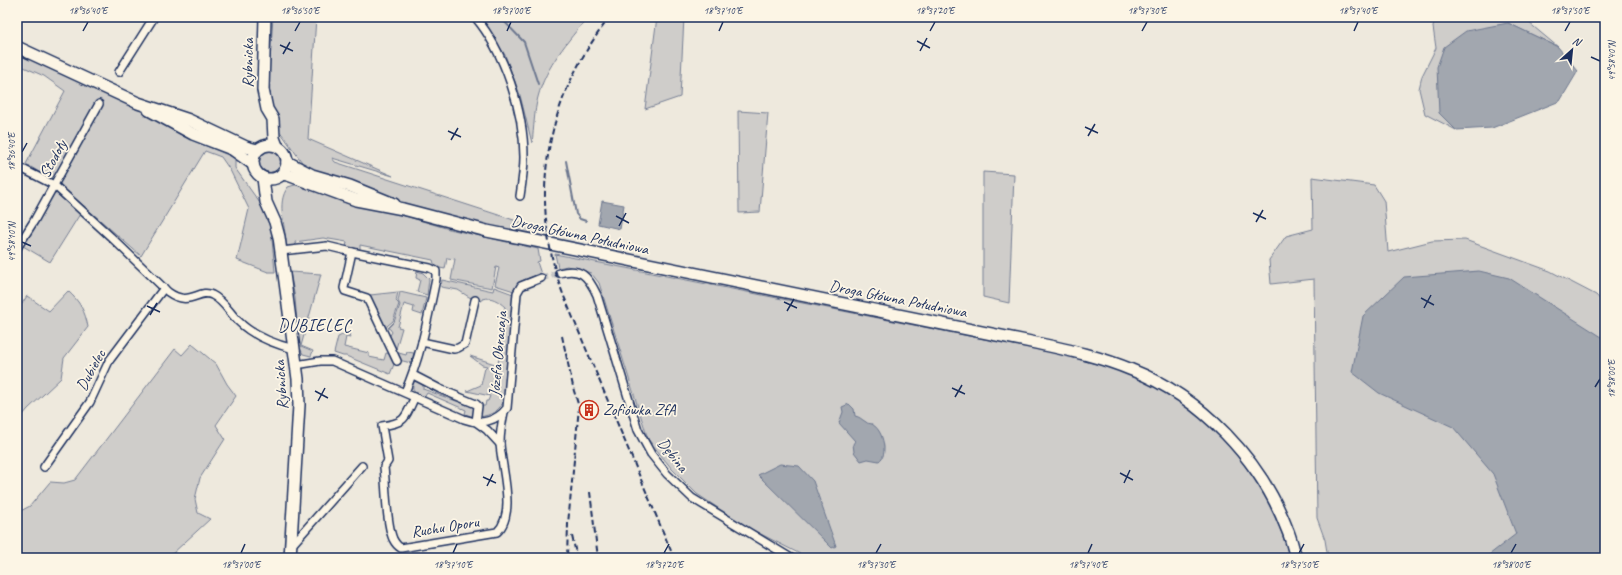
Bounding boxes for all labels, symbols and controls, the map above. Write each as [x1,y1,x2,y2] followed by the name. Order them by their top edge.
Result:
[69,4,109,17] text: 18°36'40"E
[281,4,321,17] text: 18°36'50"E
[492,4,532,17] text: 18°37'00"E
[704,4,744,17] text: 18°37'10"E
[916,4,956,17] text: 18°37'20"E
[1128,4,1168,17] text: 18°37'30"E
[1339,4,1379,17] text: 18°37'40"E
[1551,4,1591,17] text: 18°37'50"E
[1552,30,1592,70] north arrow
[1570,33,1585,50] text: N
[238,37,258,88] street label: Rybnicka
[1605,39,1618,81] text: 49°58'40"N
[5,131,18,171] text: 18°36'40"E
[35,135,72,181] street label: Stodoły
[510,211,651,260] street label: Droga Główna Południowa
[5,220,18,262] text: 49°58'10"N
[827,276,970,322] street label: Droga Główna Południowa
[484,309,512,398] street label: Józefa Obracaja
[278,315,353,336] district label: DUBIELEC
[72,345,111,394] street label: Dubielec
[269,358,293,410] street label: Rybnicka
[1605,358,1618,398] text: 18°38'00"E
[578,399,600,421] building icon: Zofiówka ZfA
[603,400,676,420] place label: Zofiówka ZfA
[653,434,694,477] street label: Dębina
[410,512,481,542] street label: Ruchu Oporu
[222,558,262,571] text: 18°37'00"E
[434,558,474,571] text: 18°37'10"E
[645,558,685,571] text: 18°37'20"E
[857,558,897,571] text: 18°37'30"E
[1069,558,1109,571] text: 18°37'40"E
[1280,558,1320,571] text: 18°37'50"E
[1492,558,1532,571] text: 18°38'00"E

